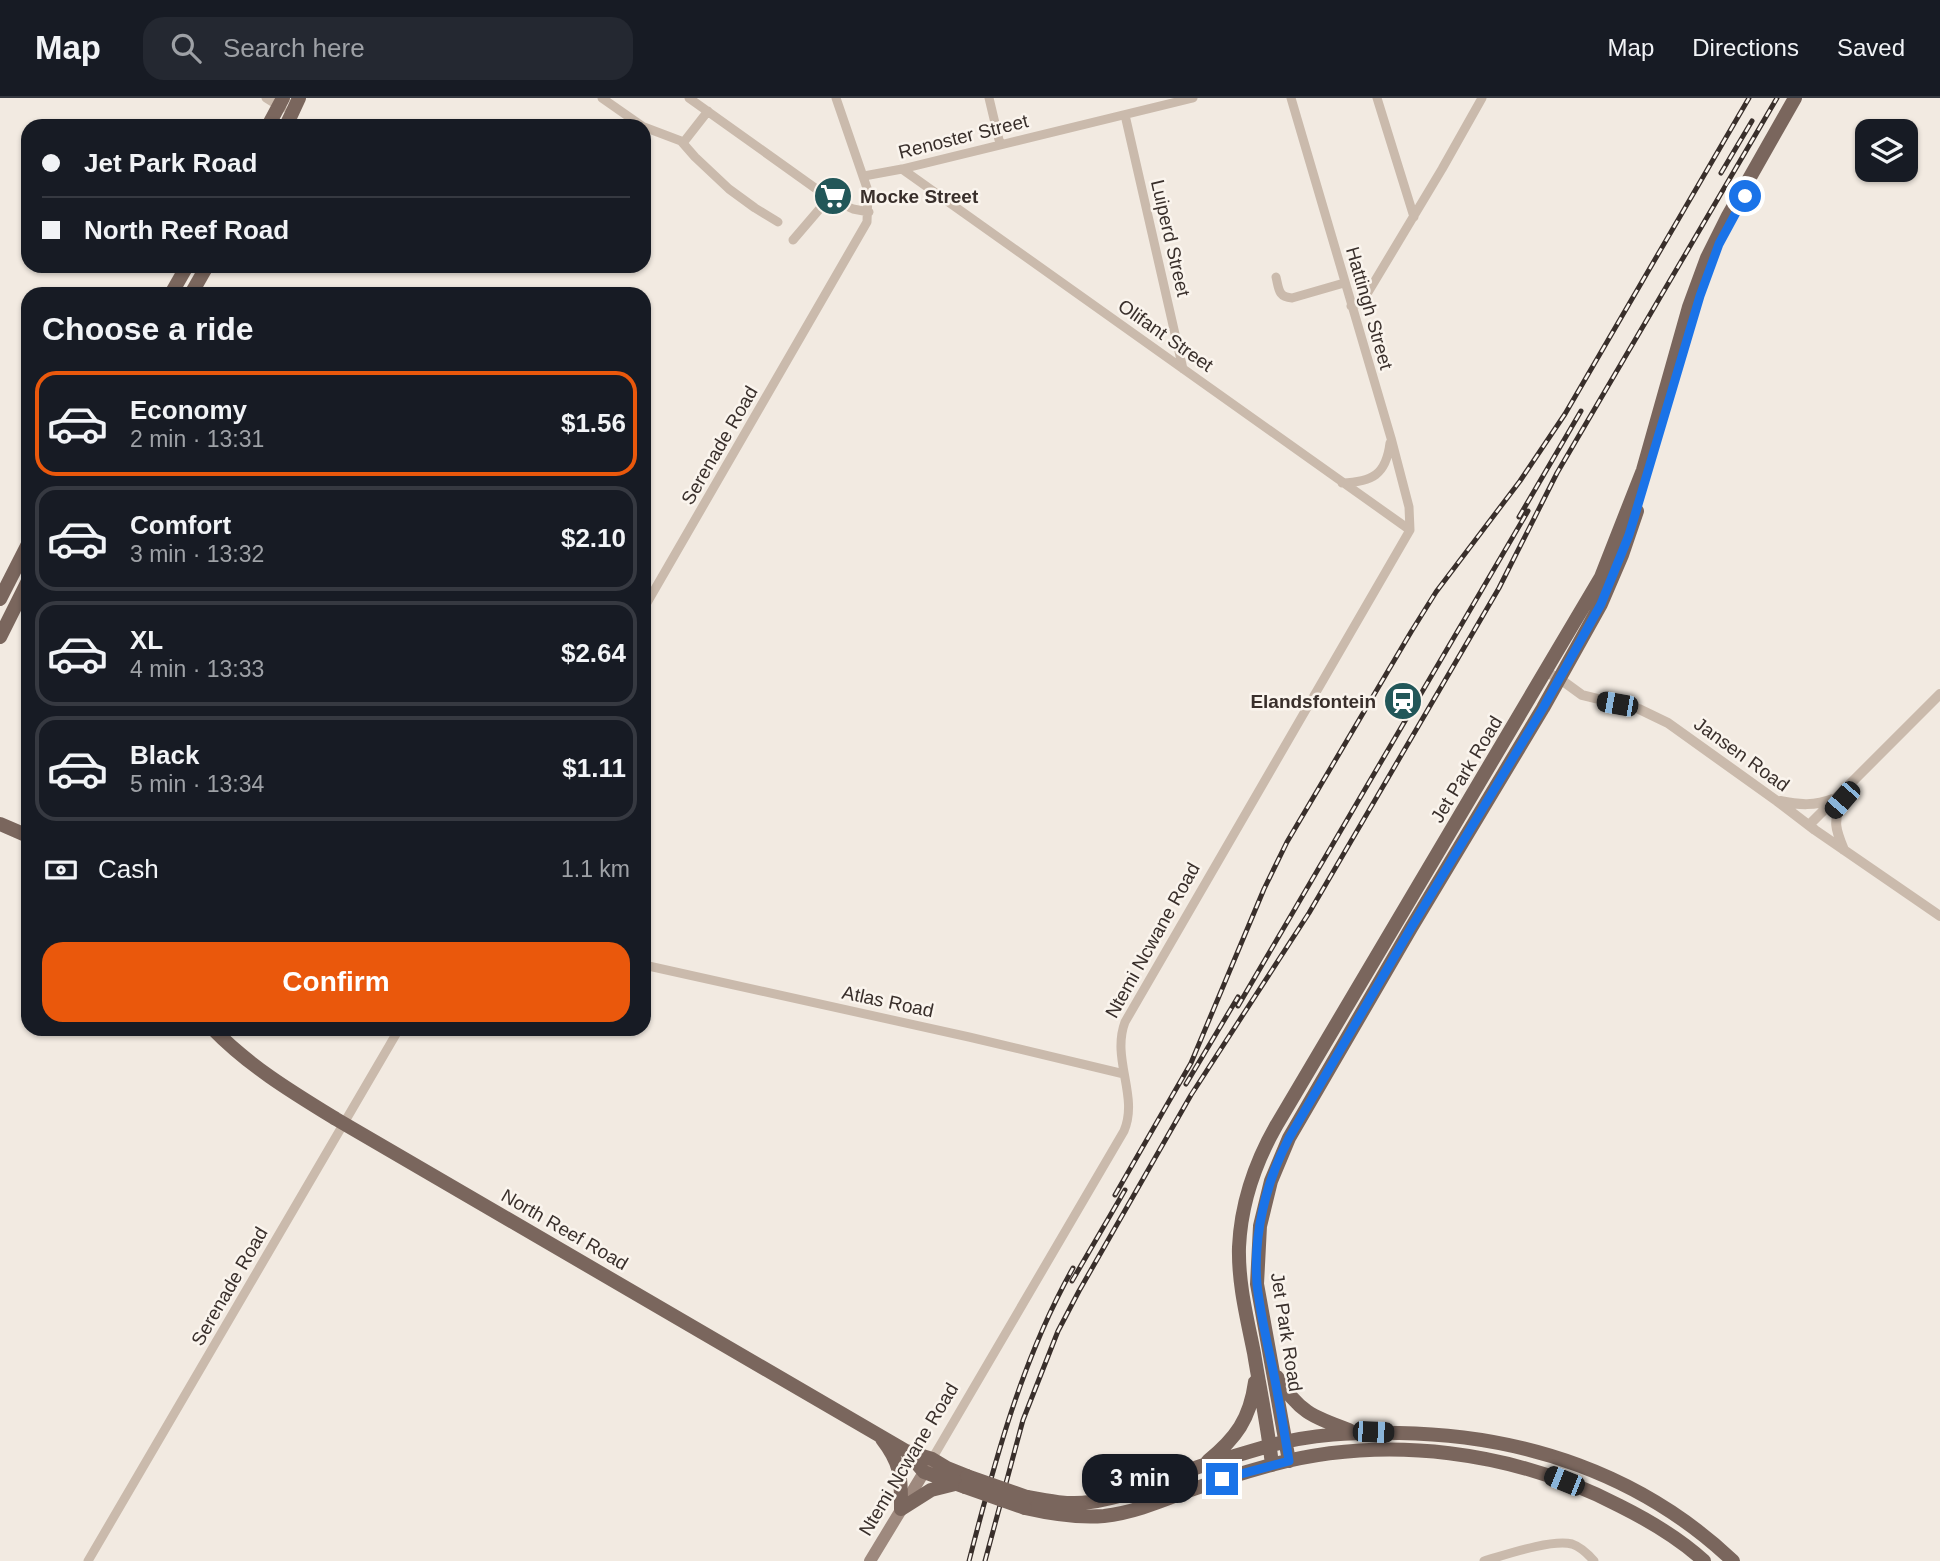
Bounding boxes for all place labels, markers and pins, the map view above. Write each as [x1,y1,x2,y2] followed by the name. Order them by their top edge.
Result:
[812,175,854,217] supermarket icon: Mocke Street
[860,186,979,207] place label: Mocke Street
[1382,680,1424,722] station icon: Elandsfontein
[1250,691,1376,712] place label: Elandsfontein

